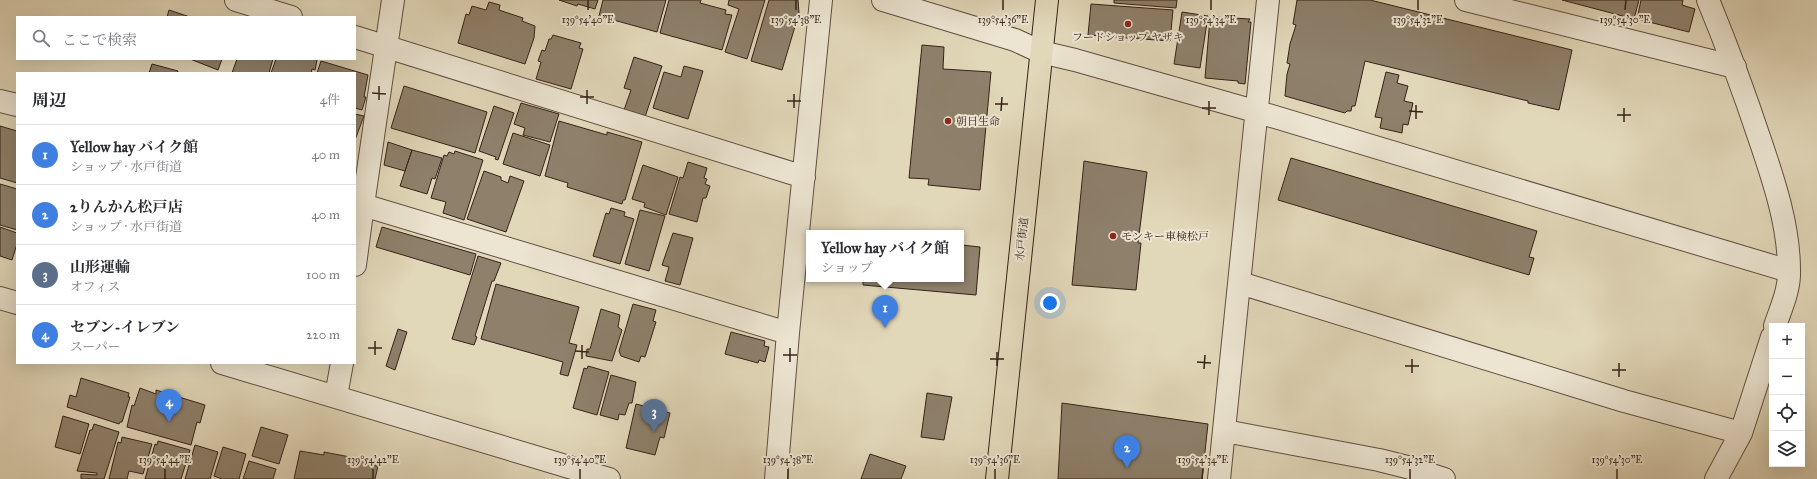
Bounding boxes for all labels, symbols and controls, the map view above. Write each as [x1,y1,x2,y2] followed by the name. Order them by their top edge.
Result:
[562,14,614,26] text: 139°54'40"E
[771,14,821,26] text: 139°54'38"E
[978,14,1028,26] text: 139°54'36"E
[1186,14,1236,26] text: 139°54'34"E
[1393,14,1443,26] text: 139°54'32"E
[1599,14,1651,26] text: 139°54'30"E
[16,16,356,60] search box
[1123,19,1133,29] marker: フードショップ ヤザキ
[30,27,52,49] icon: search
[62,31,137,49] text: ここで検索
[1072,31,1184,44] place label: フードショップ ヤザキ
[32,90,66,111] text: 周辺
[320,92,340,108] text: 4件
[956,115,1000,128] place label: 朝日生命
[943,116,953,126] marker: 朝日生命
[70,138,198,156] text: Yellow hay バイク館
[42,147,48,163] text: 1
[311,147,340,163] text: 40 m
[70,159,182,175] text: ショップ · 水戸街道
[70,198,182,216] text: 2りんかん松戸店
[42,207,48,223] text: 2
[311,207,340,223] text: 40 m
[1013,216,1031,262] street label: 水戸街道
[70,219,182,235] text: ショップ · 水戸街道
[806,230,964,282] popup
[1121,230,1209,243] place label: モンキー車検松戸
[1108,231,1118,241] marker: モンキー車検松戸
[821,239,949,257] text: Yellow hay バイク館
[70,258,130,276] text: 山形運輸
[821,260,873,276] text: ショップ
[42,267,48,283] text: 3
[306,267,340,283] text: 100 m
[70,279,121,295] text: オフィス
[1040,293,1060,313] your location
[872,295,898,328] pin: 1
[70,318,180,336] text: セブン-イレブン
[1769,323,1805,467] map controls
[1769,323,1805,359] button: +
[41,327,49,343] text: 4
[306,327,340,343] text: 220 m
[70,339,121,355] text: スーパー
[1769,359,1805,395] button: −
[156,389,182,422] pin: 4
[1769,395,1805,431] button: locate
[641,399,667,432] pin: 3
[1769,431,1805,467] button: layers
[1114,435,1140,468] pin: 2
[139,454,191,466] text: 139°54'44"E
[347,454,399,466] text: 139°54'42"E
[554,454,606,466] text: 139°54'40"E
[763,454,813,466] text: 139°54'38"E
[970,454,1020,466] text: 139°54'36"E
[1178,454,1228,466] text: 139°54'34"E
[1385,454,1435,466] text: 139°54'32"E
[1591,454,1643,466] text: 139°54'30"E

